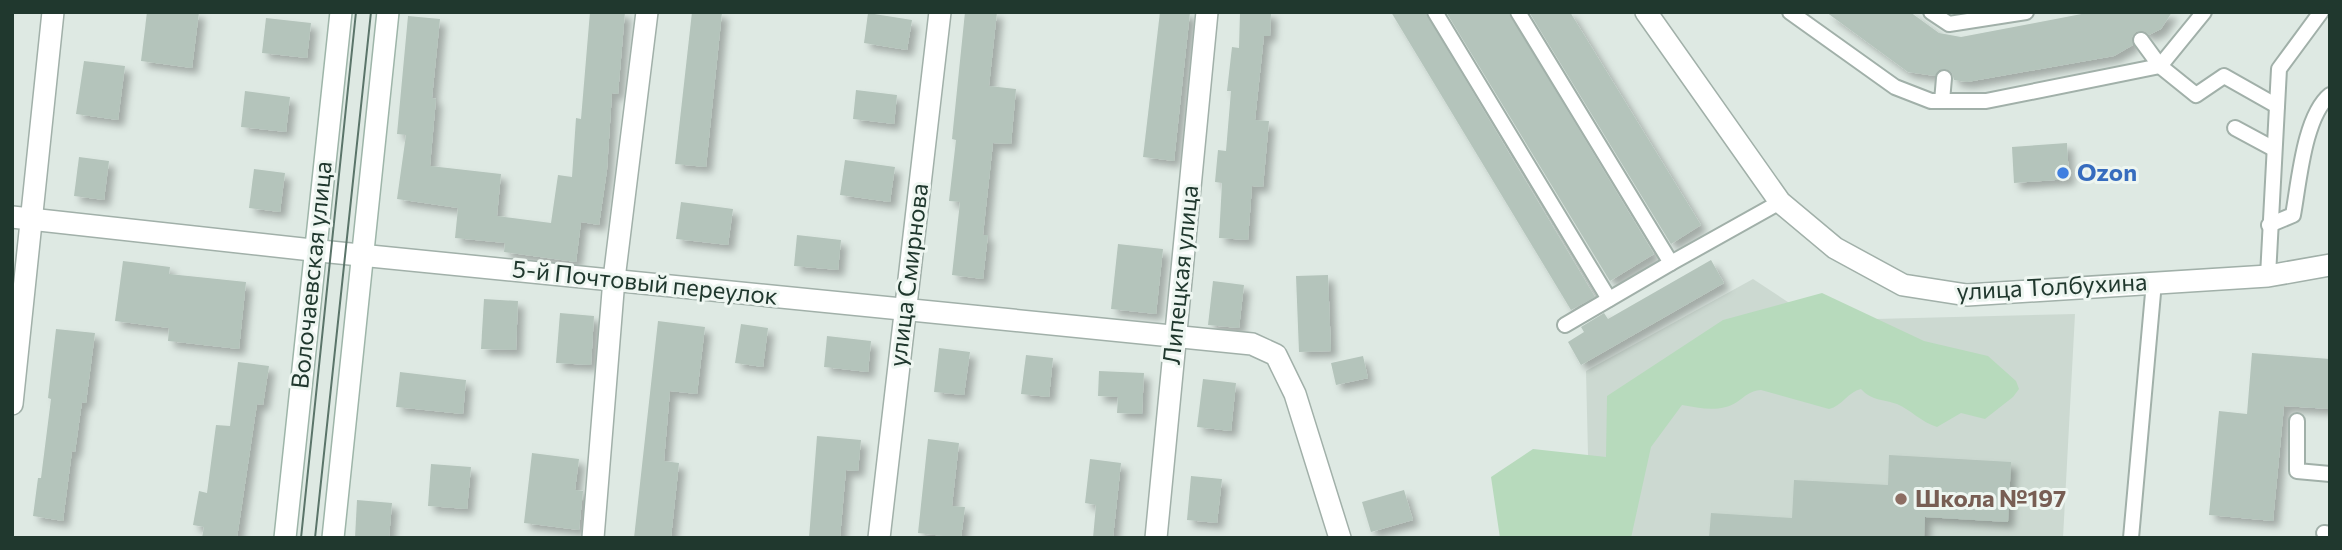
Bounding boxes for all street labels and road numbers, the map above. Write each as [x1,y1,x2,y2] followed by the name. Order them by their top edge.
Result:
[284,160,337,390] street label: Волочаевская улица
[882,181,933,368] street label: улица Смирнова
[1156,184,1203,366] street label: Липецкая улица
[511,253,779,310] street label: 5-й Почтовый переулок
[1956,266,2148,305] street label: улица Толбухина

